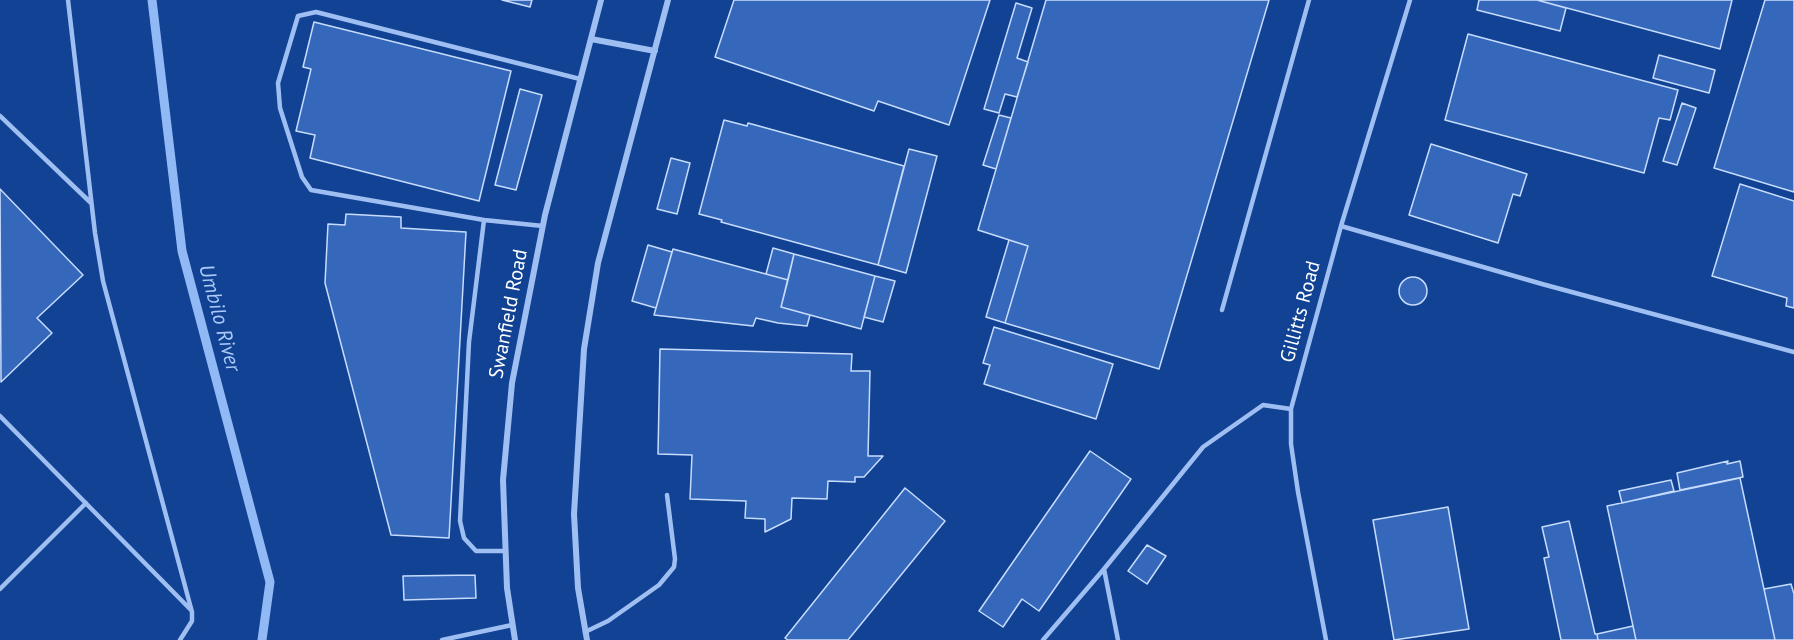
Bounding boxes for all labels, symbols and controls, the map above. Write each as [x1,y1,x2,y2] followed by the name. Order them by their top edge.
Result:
[485,247,533,381] street label: Swanfield Road
[1276,259,1326,365] street label: Gillitts Road
[193,262,245,374] water label: Umbilo River

